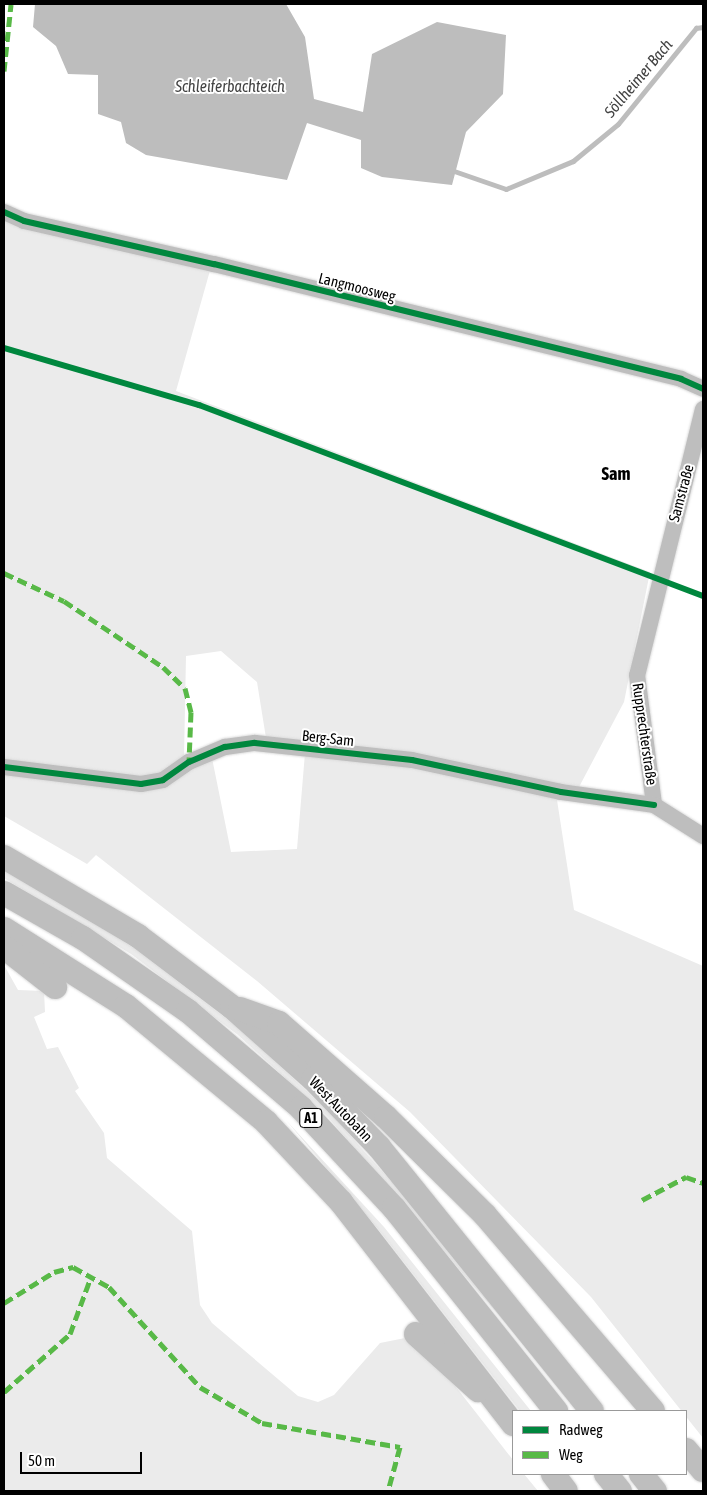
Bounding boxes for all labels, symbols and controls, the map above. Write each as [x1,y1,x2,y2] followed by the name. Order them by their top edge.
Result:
[600,35,676,121] water label: Söllheimer Bach
[175,76,285,96] water label: Schleiferbachteich
[317,269,397,305] street label: Langmoosweg
[665,462,697,524] street label: Samstraße
[602,463,630,485] district label: Sam
[629,682,661,786] street label: Rupprechterstraße
[301,726,355,750] street label: Berg-Sam
[306,1073,376,1145] street label: West Autobahn
[298,1106,324,1130] road number: A1
[512,1410,687,1475] legend
[559,1421,603,1438] text: Radweg
[22,1442,145,1474] scale bar
[559,1446,583,1463] text: Weg
[28,1452,55,1469] text: 50 m

